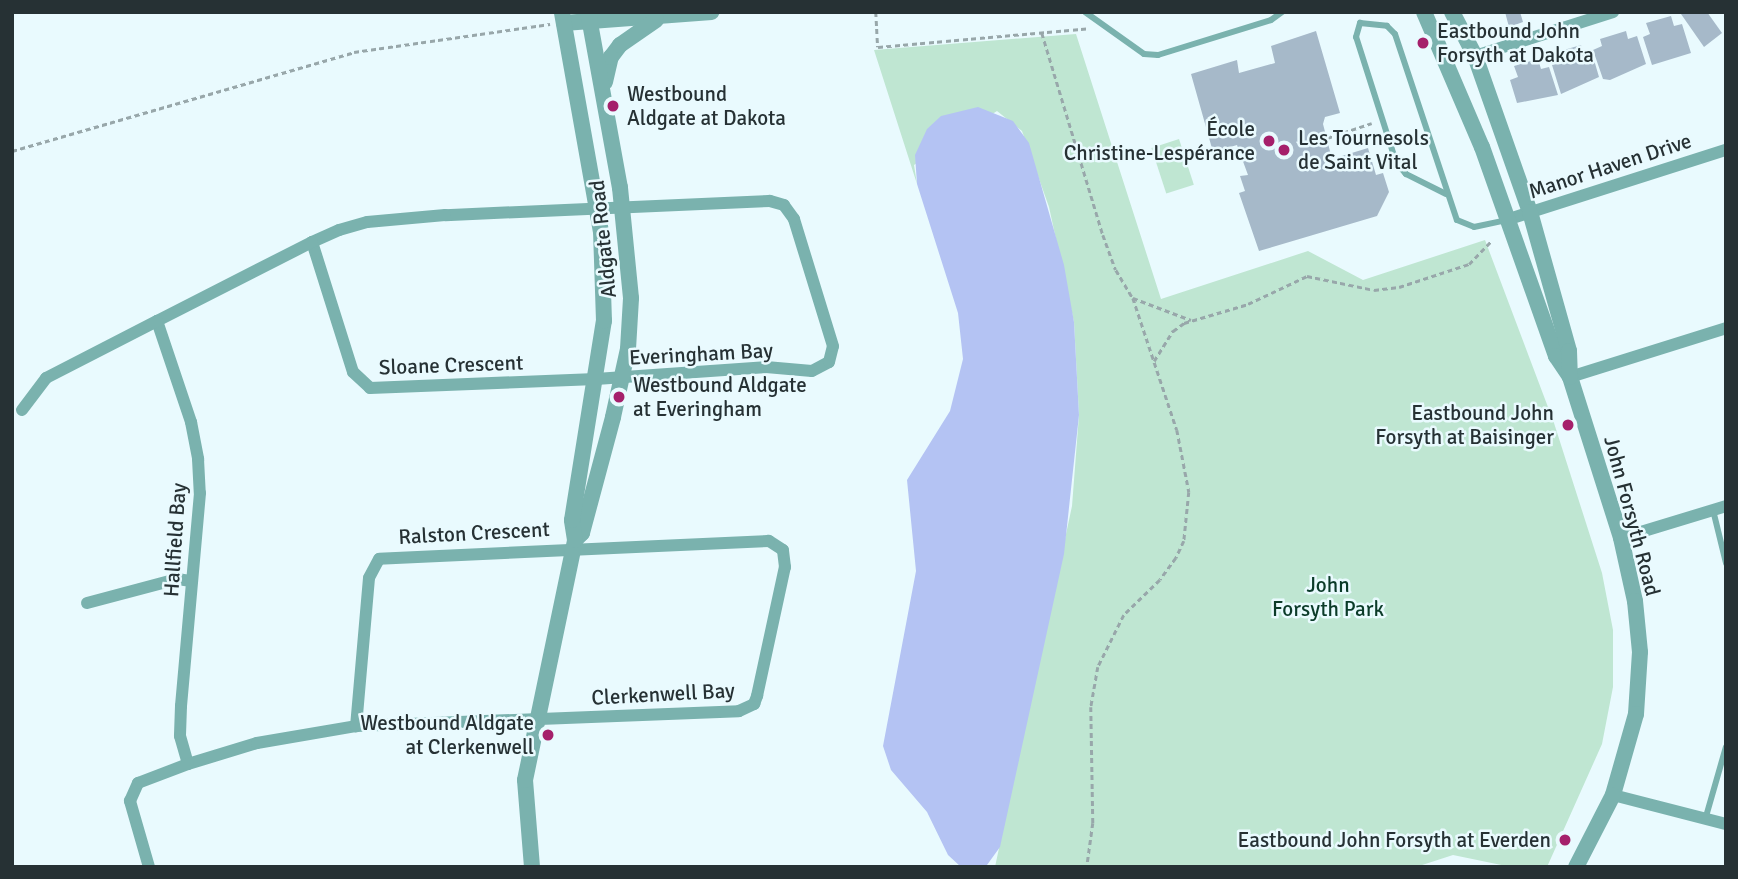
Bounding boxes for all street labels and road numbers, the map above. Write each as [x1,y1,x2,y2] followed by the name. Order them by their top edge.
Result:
[1525,128,1695,204] street label: Manor Haven Drive
[584,179,622,299] street label: Aldgate Road
[628,338,774,370] street label: Everingham Bay
[378,350,524,380] street label: Sloane Crescent
[1599,433,1665,599] street label: John Forsyth Road
[158,482,192,598] street label: Hallfield Bay
[398,516,550,550] street label: Ralston Crescent
[591,678,735,710] street label: Clerkenwell Bay

